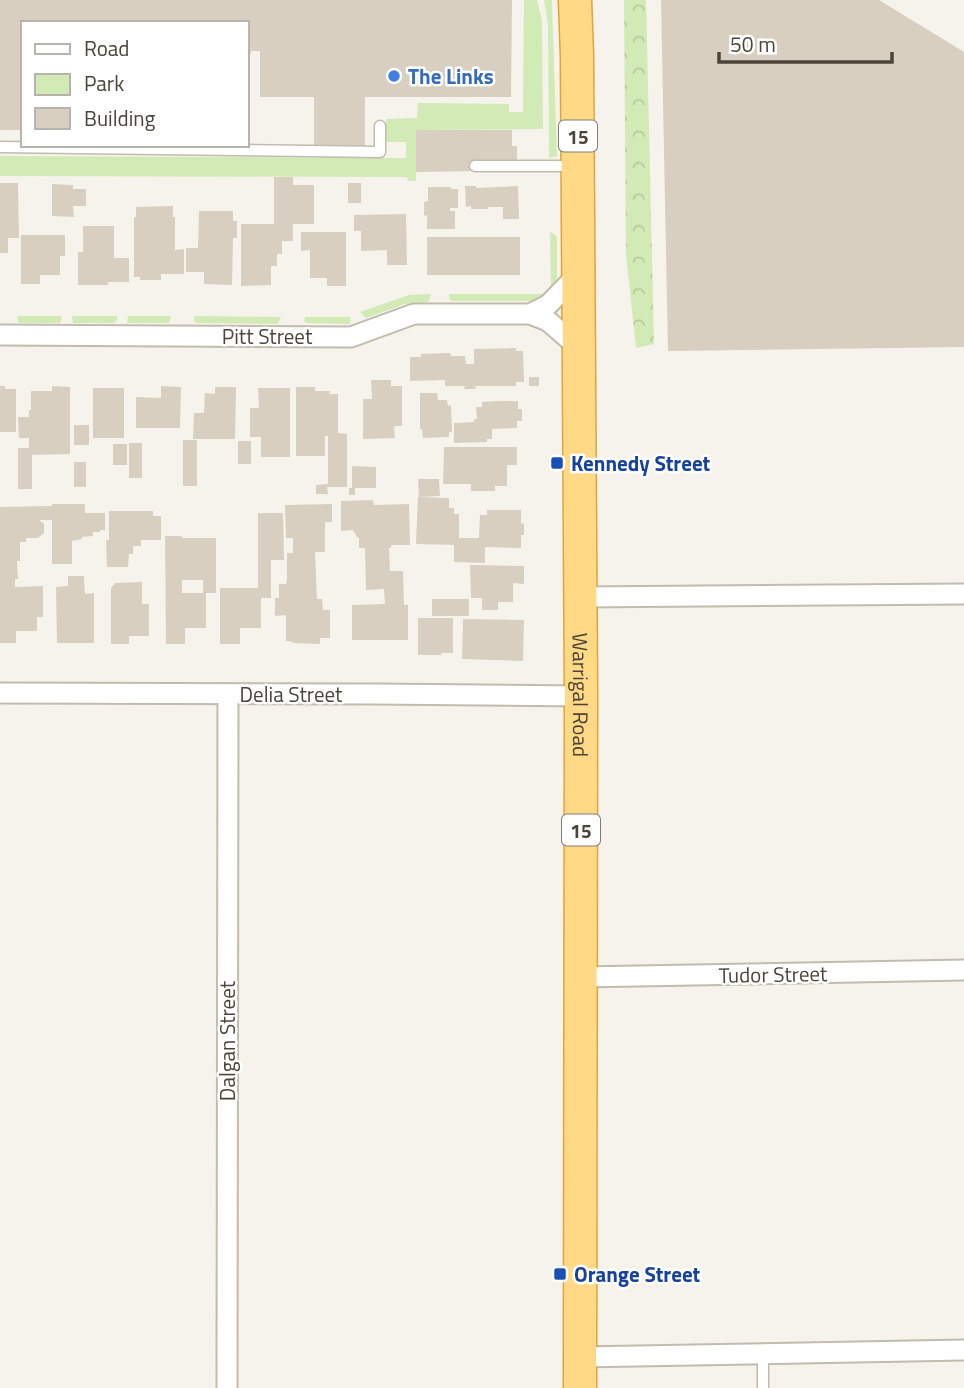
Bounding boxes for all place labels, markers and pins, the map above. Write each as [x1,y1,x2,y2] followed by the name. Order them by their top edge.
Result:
[408,60,494,92] place label: The Links
[386,68,402,84] marker: The Links
[571,447,711,479] place label: Kennedy Street
[549,455,565,471] marker: Kennedy Street
[574,1258,701,1290] place label: Orange Street
[552,1266,568,1282] marker: Orange Street

